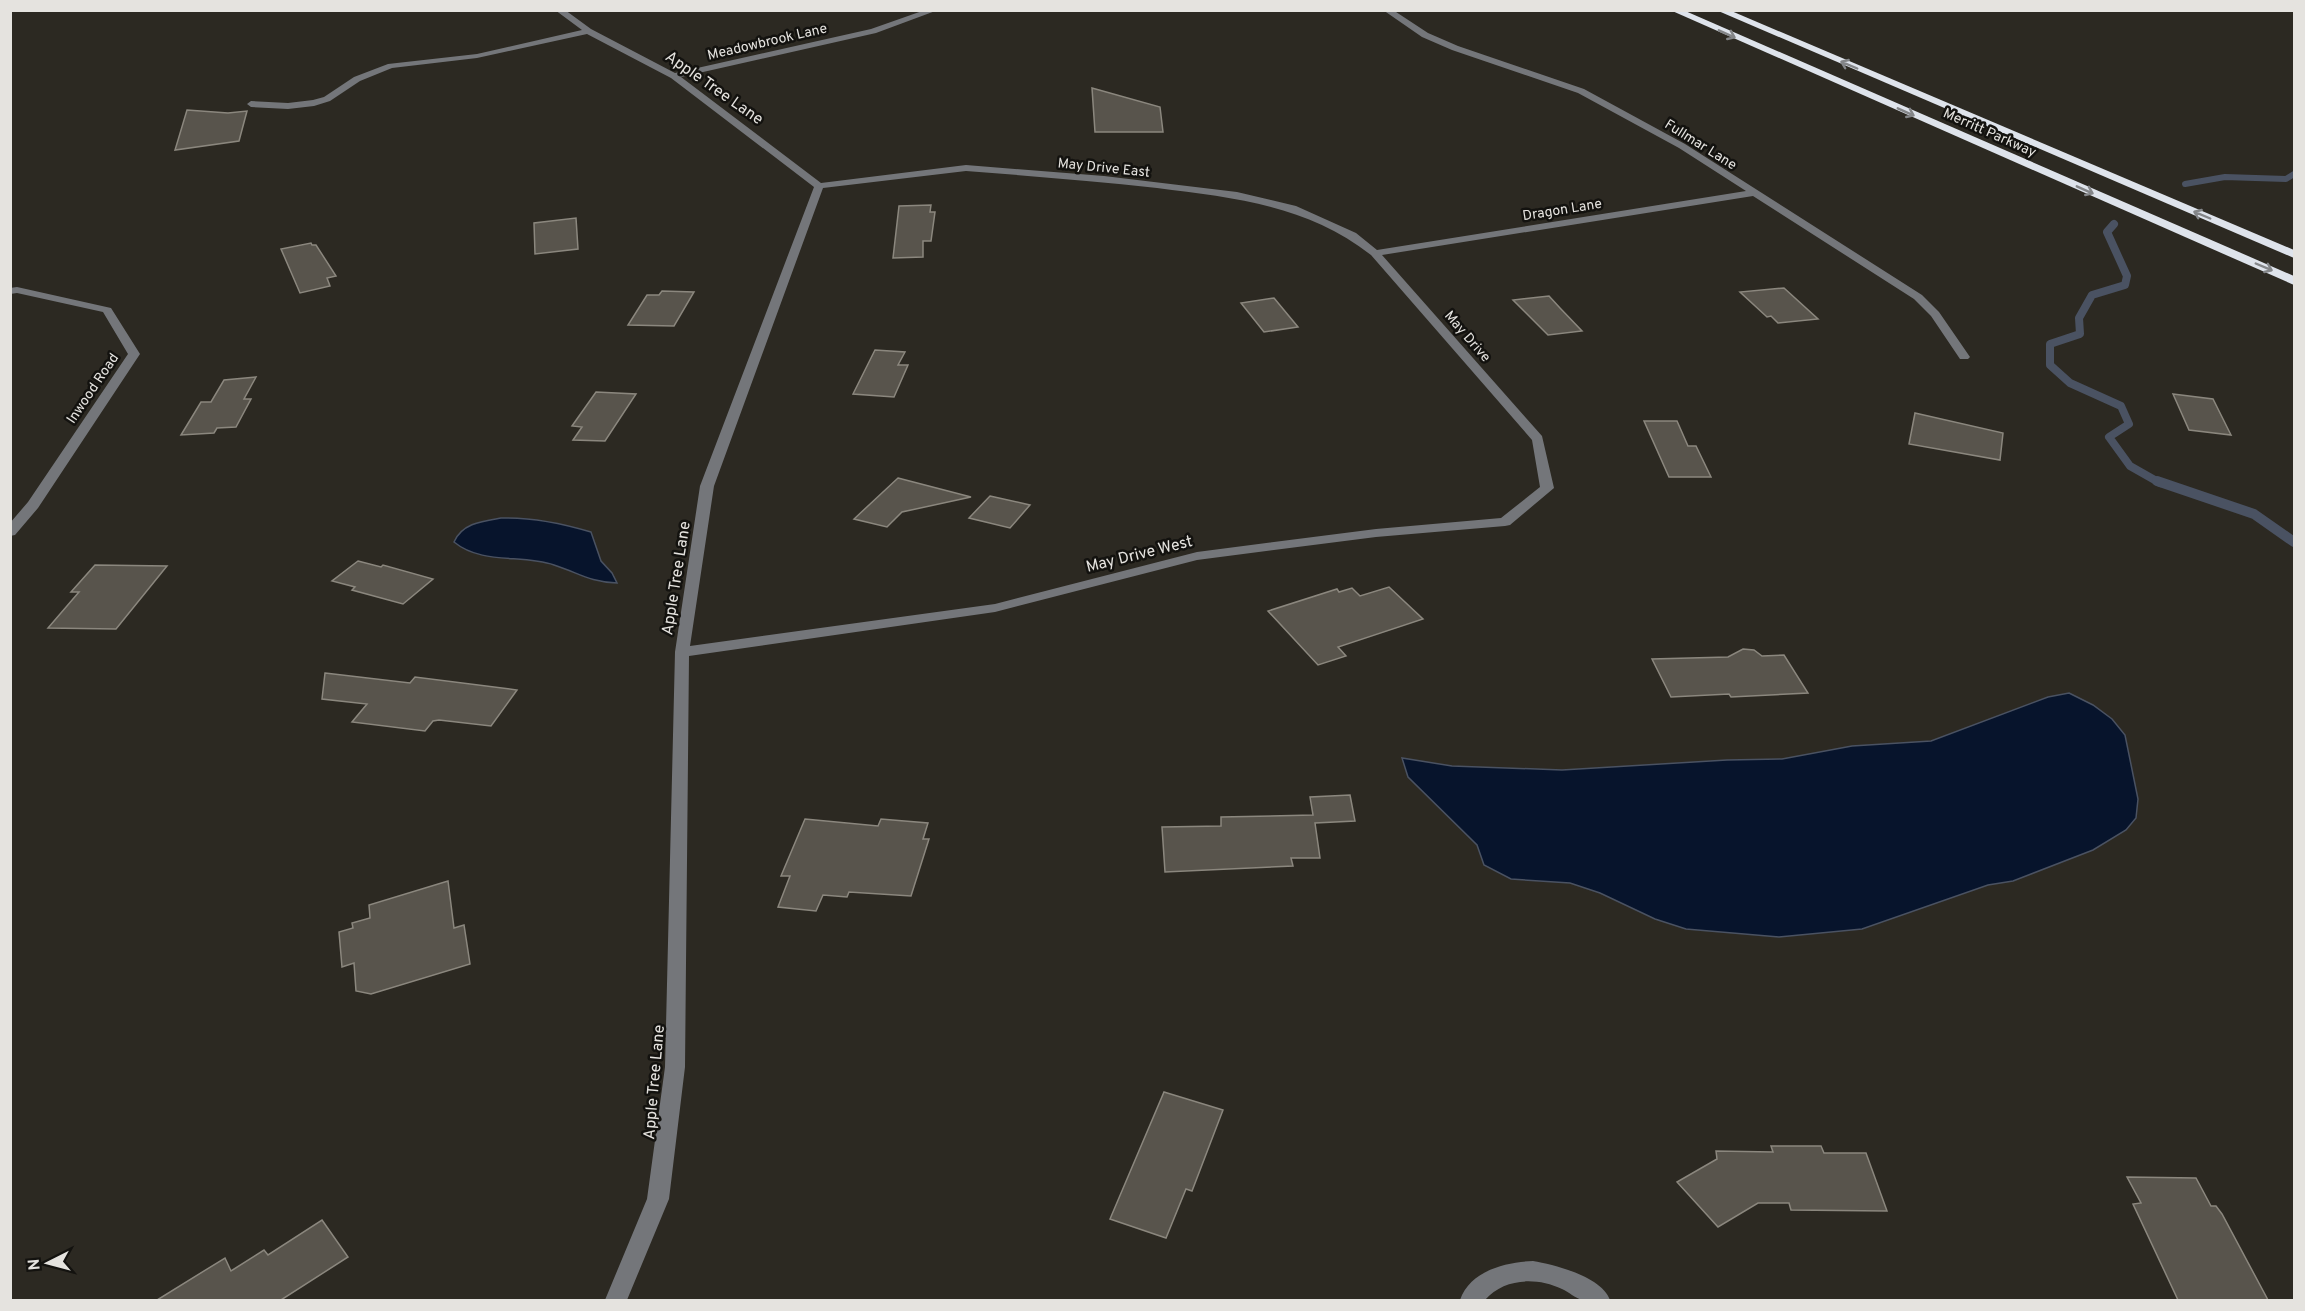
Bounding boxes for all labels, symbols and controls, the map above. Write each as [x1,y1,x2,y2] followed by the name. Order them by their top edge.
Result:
[706,20,829,65] street label: Meadowbrook Lane
[1718,29,1736,40] one-way arrow
[661,47,767,130] street label: Apple Tree Lane
[1840,59,1858,70] one-way arrow
[1940,105,2039,162] street label: Merritt Parkway
[1897,107,1915,118] one-way arrow
[1661,116,1739,174] street label: Fullmar Lane
[1057,155,1151,182] street label: May Drive East
[2075,185,2094,196] one-way arrow
[1521,196,1603,225] street label: Dragon Lane
[2193,209,2212,220] one-way arrow
[2254,262,2272,274] one-way arrow
[1440,308,1494,366] street label: May Drive
[63,350,123,427] street label: Inwood Road
[658,520,696,637] street label: Apple Tree Lane
[1084,532,1195,578] street label: May Drive West
[640,1024,670,1140] street label: Apple Tree Lane
[18,1233,78,1293] north arrow
[25,1258,46,1271] text: N

